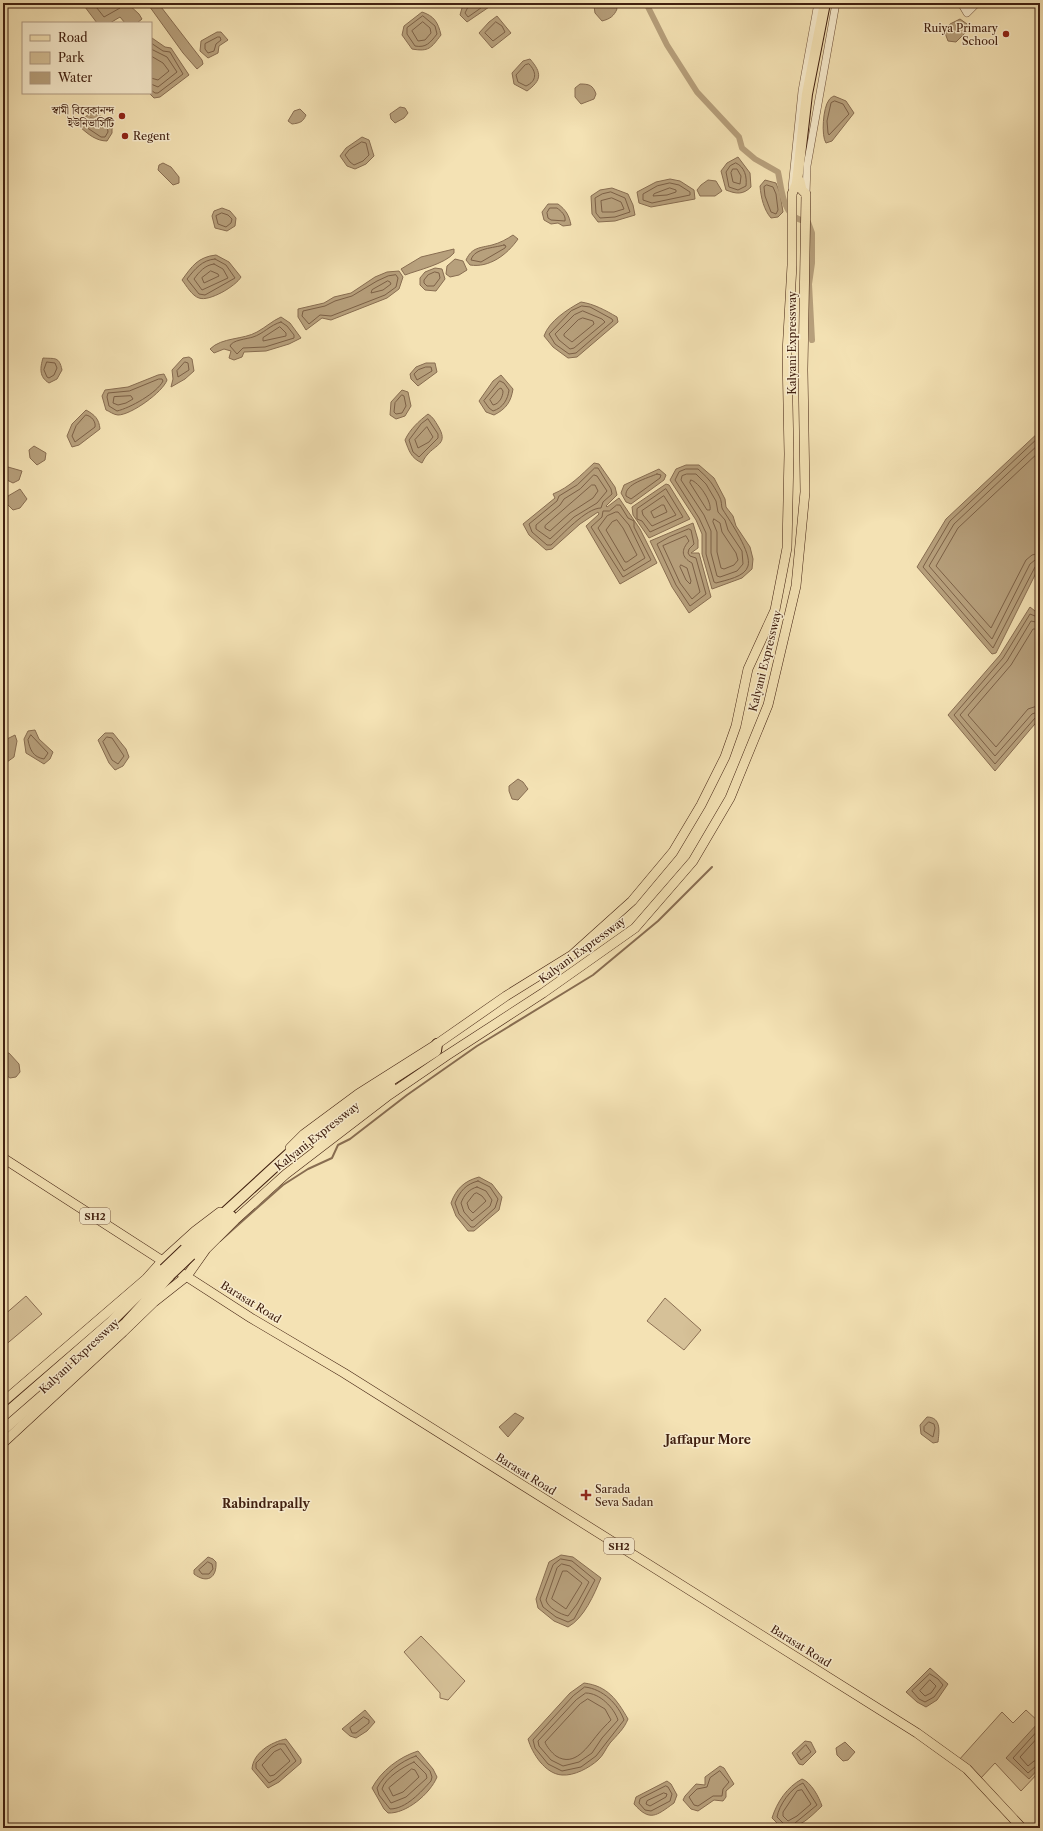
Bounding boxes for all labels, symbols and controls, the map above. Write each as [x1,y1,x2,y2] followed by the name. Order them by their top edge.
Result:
[923,21,999,48] place label: Ruiya Primary School
[22,22,152,94] legend
[1001,29,1011,39] marker: Ruiya Primary School
[58,30,88,45] text: Road
[58,50,85,65] text: Park
[57,70,92,85] text: Water
[50,103,115,130] place label: স্বামী বিবেকানন্দ ইউনিভার্সিটি
[117,111,127,121] marker: স্বামী বিবেকানন্দ ইউনিভার্সিটি
[133,129,170,143] place label: Regent
[120,131,130,141] marker: Regent
[785,290,799,395] street label: Kalyani Expressway
[746,608,785,713] street label: Kalyani Expressway
[536,913,629,986] street label: Kalyani Expressway
[272,1098,363,1173] street label: Kalyani Expressway
[80,1208,110,1224] road number: SH2
[218,1278,284,1326] street label: Barasat Road
[36,1315,122,1396] street label: Kalyani Expressway
[663,1432,751,1447] district label: Jaffapur More
[493,1450,559,1498] street label: Barasat Road
[595,1482,654,1509] place label: Sarada Seva Sadan
[580,1489,592,1501] marker: Sarada Seva Sadan
[222,1496,311,1511] district label: Rabindrapally
[604,1538,634,1554] road number: SH2
[768,1622,834,1670] street label: Barasat Road

